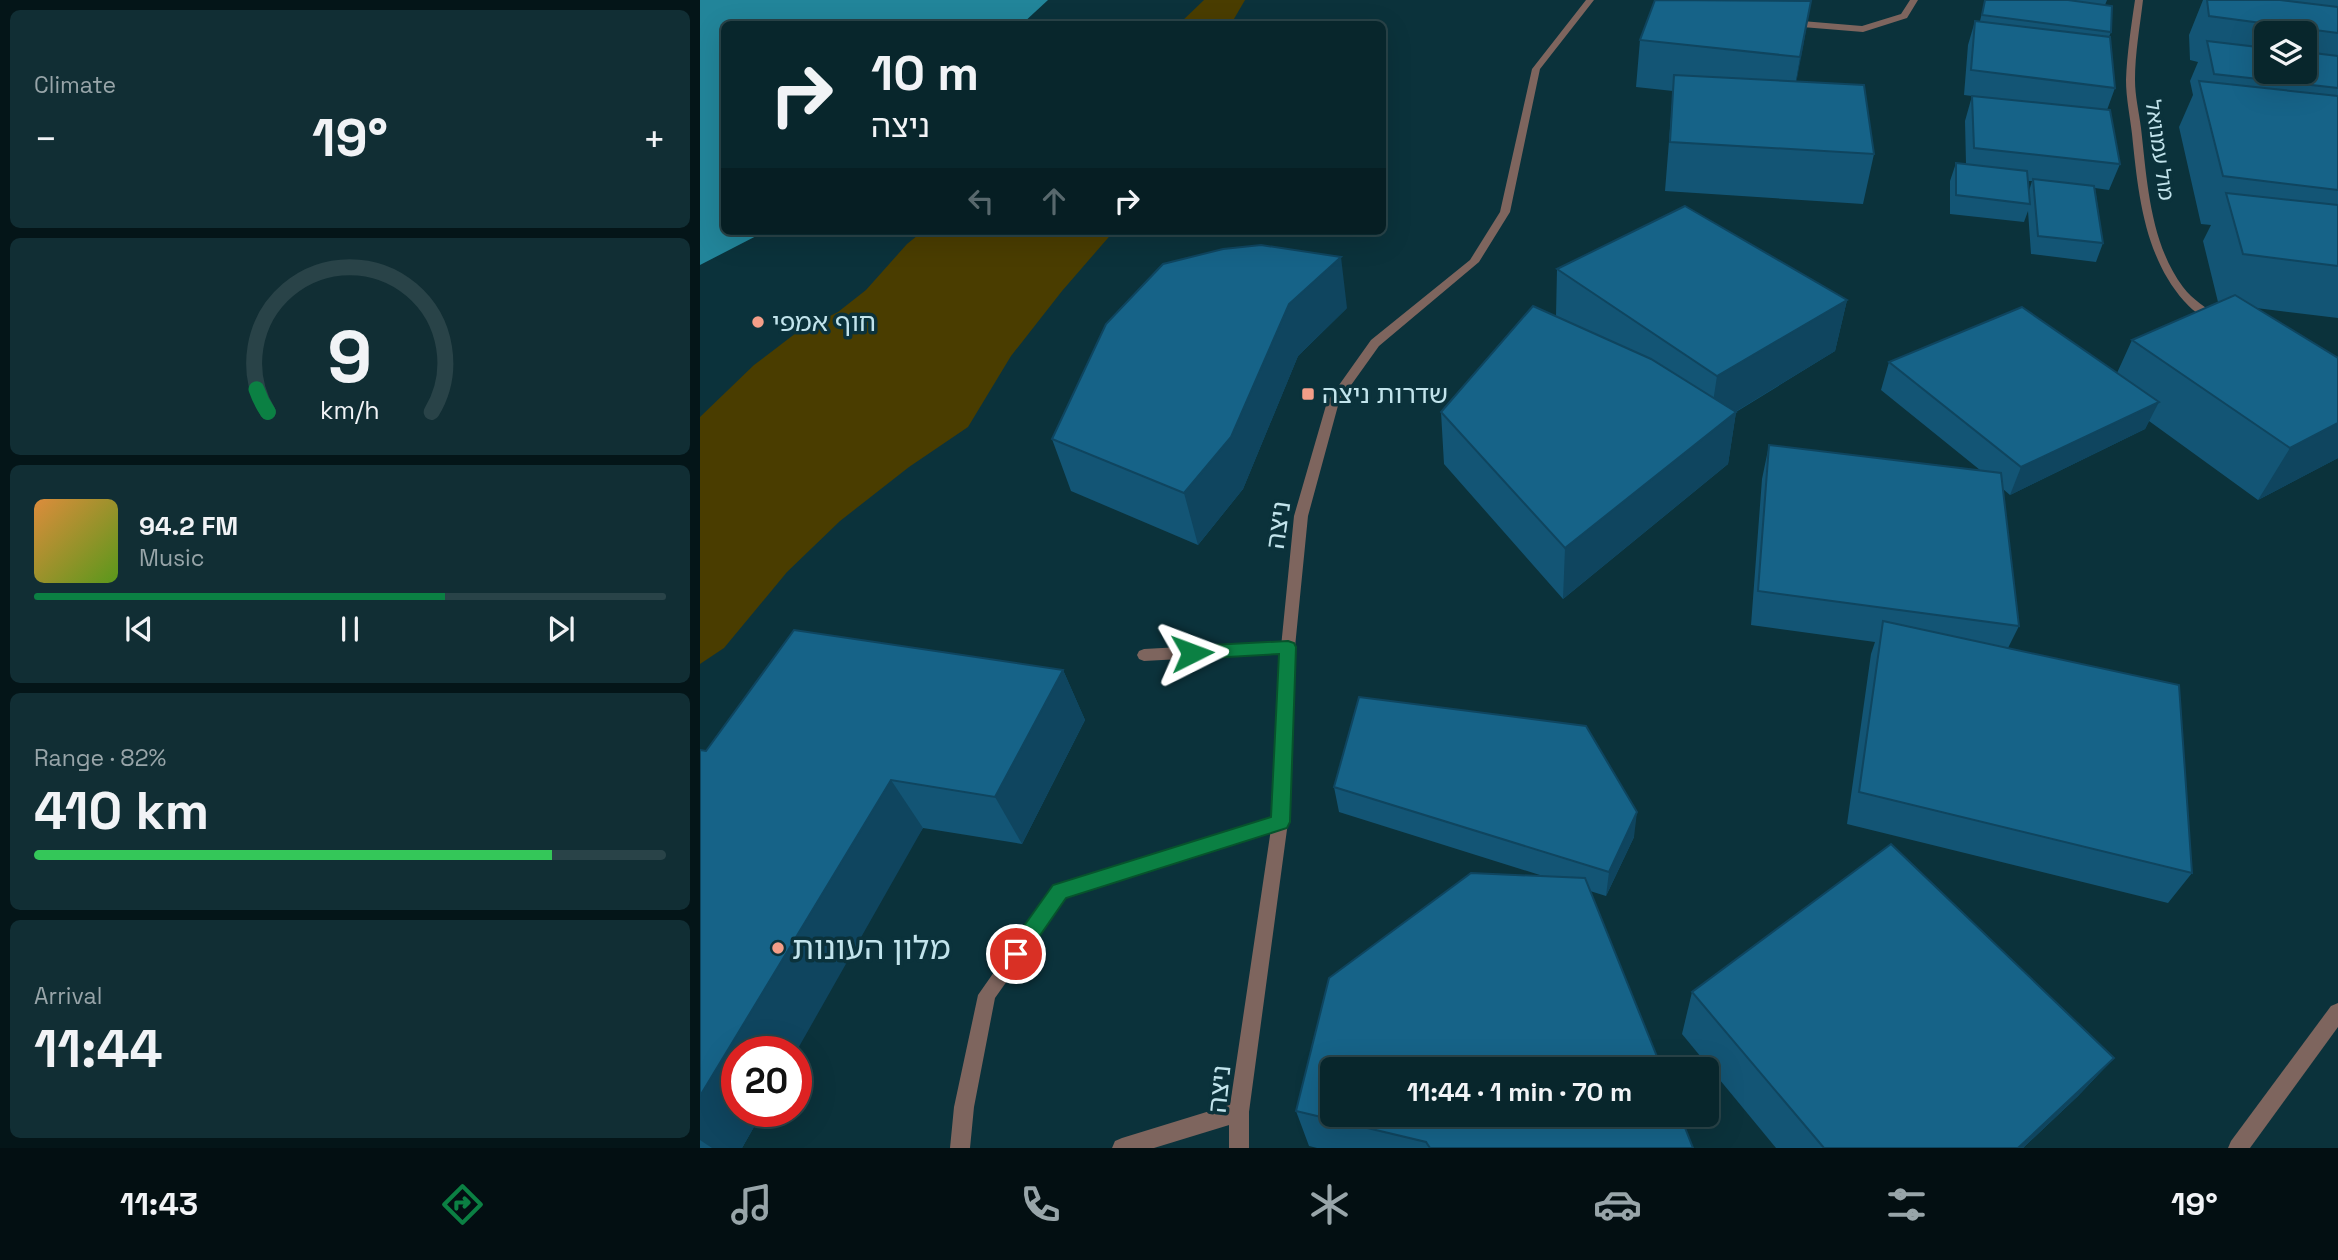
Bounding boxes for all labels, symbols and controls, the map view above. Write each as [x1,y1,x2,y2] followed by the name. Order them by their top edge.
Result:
[2254,21,2317,84] map controls
[2254,21,2317,84] button: layers
[871,42,979,104] text: 10 m
[756,49,847,140] icon: right
[34,70,116,100] text: Climate
[2140,98,2180,202] street label: מול עמנואל
[312,105,388,171] text: 19°
[871,106,930,146] text: ניצה
[34,115,58,163] text: −
[642,115,666,163] text: +
[962,182,1000,220] icon: left
[1035,182,1073,220] icon: ahead
[1108,182,1146,220] icon: right
[772,305,876,339] place label: חוף אמפי
[328,311,373,404] text: 9
[750,314,766,330] marker: חוף אמפי
[1322,377,1448,411] place label: שדרות ניצה
[1300,386,1316,402] marker: שדרות ניצה
[320,394,380,426] text: km/h
[1258,499,1298,551] street label: ניצה
[139,509,238,543] text: 94.2 FM
[139,543,204,573] text: Music
[120,610,158,648] icon: previous
[331,610,369,648] icon: pause
[542,610,580,648] icon: next
[1155,616,1229,690] position arrow
[34,743,166,773] text: Range · 82%
[34,778,209,844] text: 410 km
[986,924,1046,984] pin
[792,928,951,968] place label: מלון העונות
[997,935,1035,973] icon: arrive
[770,940,786,956] marker: מלון העונות
[34,981,102,1011] text: Arrival
[34,1016,163,1082] text: 11:44
[721,1036,812,1127] speed limit sign: 20
[1200,1063,1238,1115] street label: ניצה
[1407,1075,1632,1109] text: 11:44 · 1 min · 70 m
[438,1180,487,1229] icon: directions
[727,1180,776,1229] icon: music
[1016,1180,1065,1229] icon: phone
[1305,1180,1354,1229] icon: climate
[1593,1180,1642,1229] icon: car
[1882,1180,1931,1229] icon: filters
[120,1184,198,1224] text: 11:43
[2171,1184,2218,1224] text: 19°

